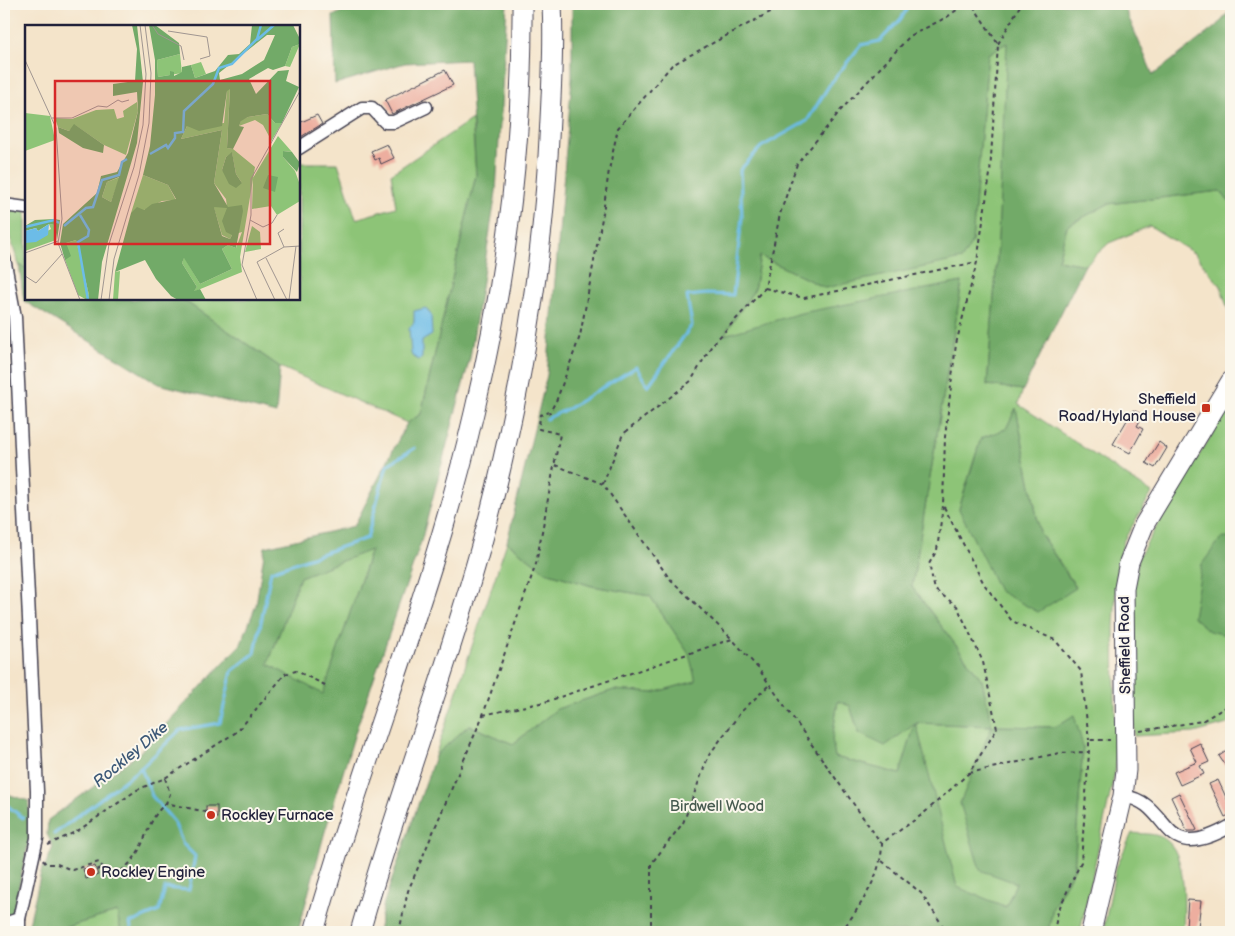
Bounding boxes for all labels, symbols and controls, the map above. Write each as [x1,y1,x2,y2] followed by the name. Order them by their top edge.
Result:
[25,25,300,300] inset map
[1058,390,1196,426] place label: Sheffield Road/Hyland House
[1200,402,1212,414] marker: Sheffield Road/Hyland House
[1115,596,1135,694] street label: Sheffield Road
[90,718,172,792] water label: Rockley Dike
[670,797,764,816] park label: Birdwell Wood
[221,806,334,825] place label: Rockley Furnace
[205,809,217,821] marker: Rockley Furnace
[101,863,205,882] place label: Rockley Engine
[85,866,97,878] marker: Rockley Engine

